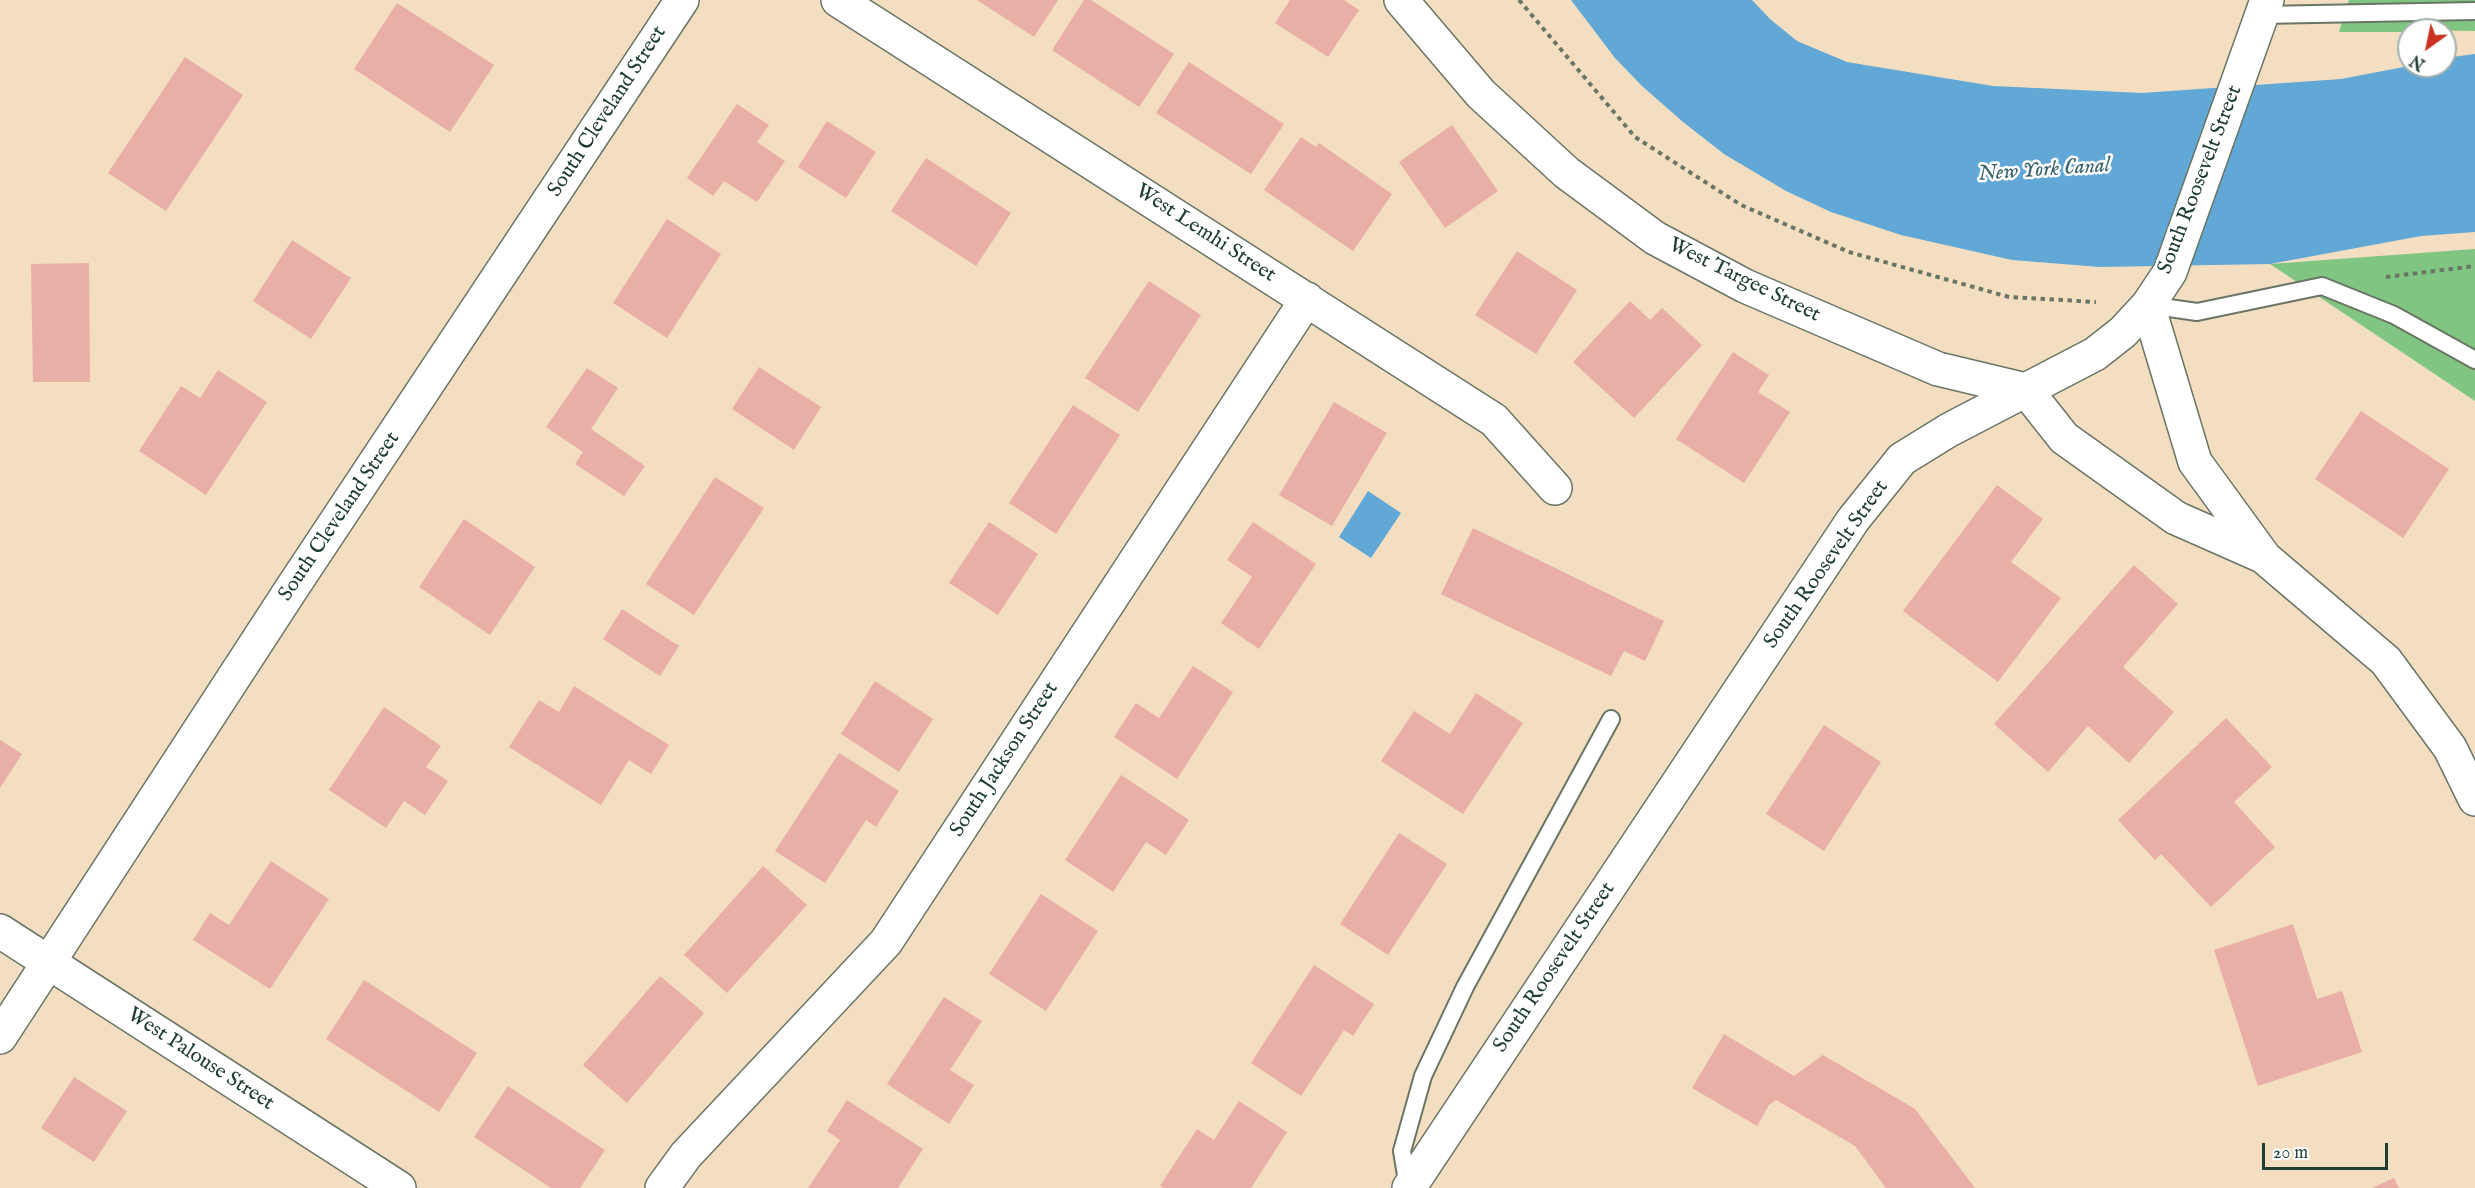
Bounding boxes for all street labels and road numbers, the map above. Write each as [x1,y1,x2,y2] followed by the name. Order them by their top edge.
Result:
[543,22,673,202] street label: South Cleveland Street
[2153,82,2249,278] street label: South Roosevelt Street
[1130,179,1280,289] street label: West Lemhi Street
[1664,233,1824,329] street label: West Targee Street
[274,427,406,607] street label: South Cleveland Street
[1759,476,1895,654] street label: South Roosevelt Street
[945,678,1065,842] street label: South Jackson Street
[1489,878,1621,1058] street label: South Roosevelt Street
[122,1003,278,1117] street label: West Palouse Street

